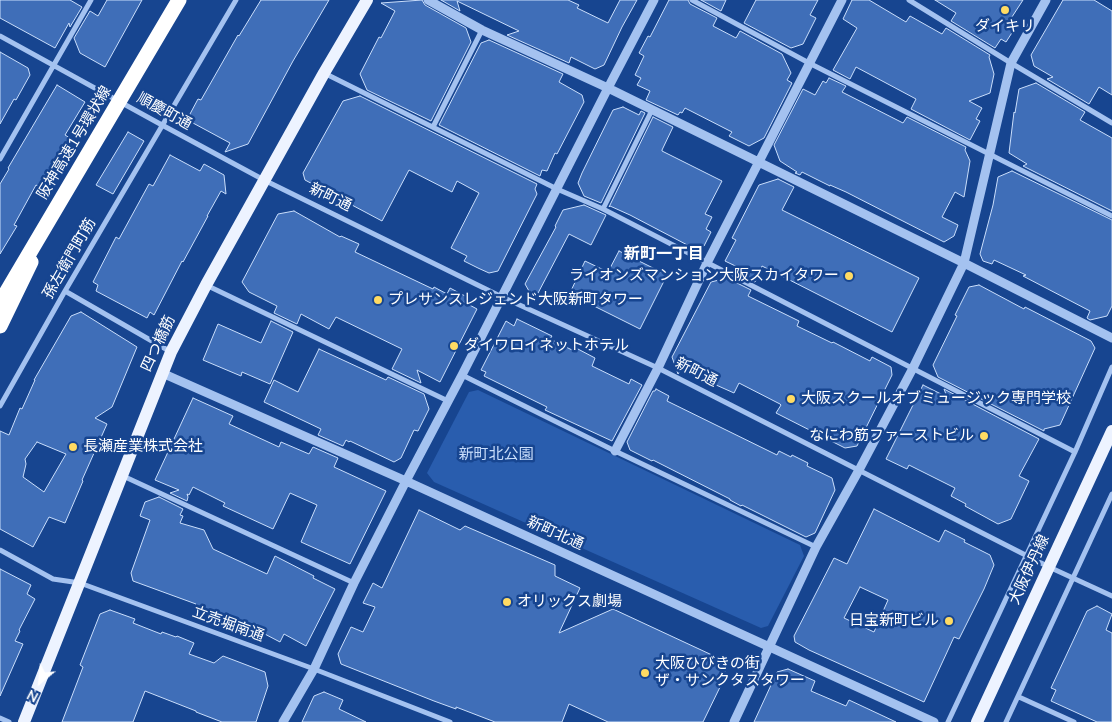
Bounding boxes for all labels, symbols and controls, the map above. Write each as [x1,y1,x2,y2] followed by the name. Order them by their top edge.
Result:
[999,4,1011,16] marker: ダイキリ
[975,18,1035,36] place label: ダイキリ
[34,83,116,203] street label: 阪神高速1号環状線
[133,90,195,134] street label: 順慶町通
[306,180,354,216] street label: 新町通
[40,216,100,302] street label: 孫左衛門町筋
[624,245,704,265] district label: 新町一丁目
[569,267,839,285] place label: ライオンズマンション大阪スカイタワー
[843,270,855,282] marker: ライオンズマンション大阪スカイタワー
[388,291,643,309] place label: プレサンスレジェンド大阪新町タワー
[372,294,384,306] marker: プレサンスレジェンド大阪新町タワー
[138,313,180,375] street label: 四つ橋筋
[464,337,629,355] place label: ダイワロイネットホテル
[448,340,460,352] marker: ダイワロイネットホテル
[672,355,720,391] street label: 新町通
[801,390,1071,408] place label: 大阪スクールオブミュージック専門学校
[785,393,797,405] marker: 大阪スクールオブミュージック専門学校
[809,427,974,445] place label: なにわ筋ファーストビル
[978,430,990,442] marker: なにわ筋ファーストビル
[83,438,203,456] place label: 長瀬産業株式会社
[67,441,79,453] marker: 長瀬産業株式会社
[459,446,533,464] park label: 新町北公園
[524,514,586,554] street label: 新町北通
[1006,532,1054,608] street label: 大阪伊丹線
[517,593,622,611] place label: オリックス劇場
[501,596,513,608] marker: オリックス劇場
[190,604,266,646] street label: 立売堀南通
[849,612,939,630] place label: 日宝新町ビル
[943,615,955,627] marker: 日宝新町ビル
[655,655,805,690] place label: 大阪ひびきの街 ザ・サンクタスタワー
[15,657,65,707] north arrow
[639,667,651,679] marker: 大阪ひびきの街 ザ・サンクタスタワー
[24,685,42,707] text: N

